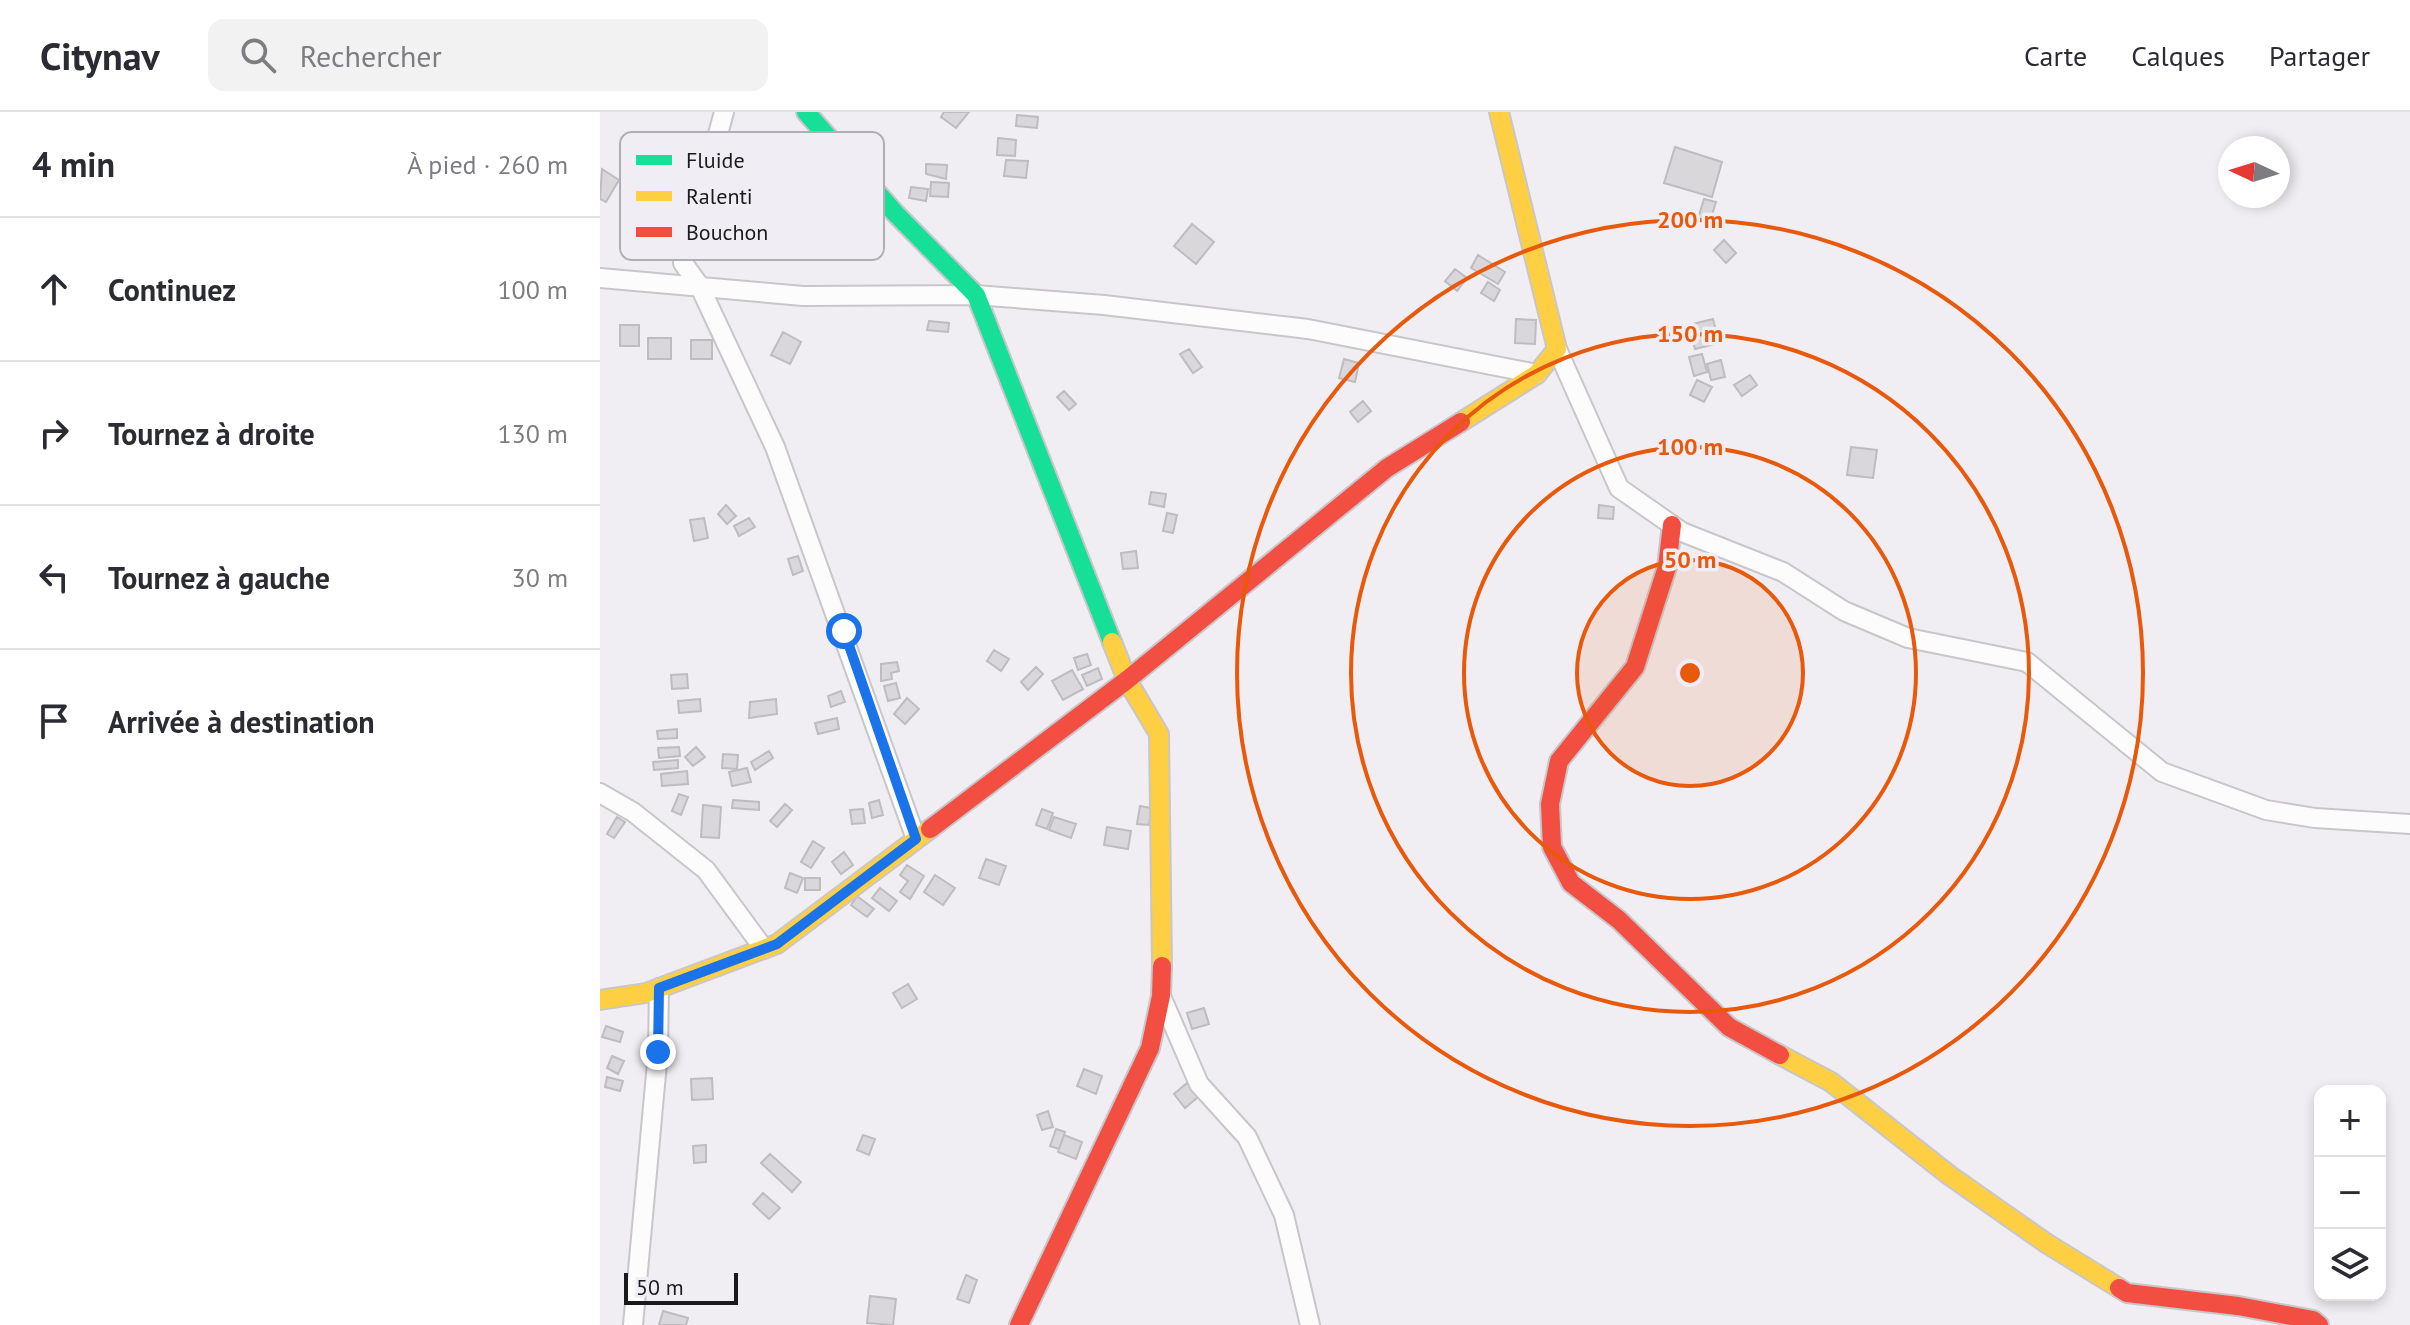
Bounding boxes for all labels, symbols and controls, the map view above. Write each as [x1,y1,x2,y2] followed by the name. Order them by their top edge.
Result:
[208,19,768,91] search box
[40,31,160,80] text: Citynav
[236,33,280,77] icon: search
[300,36,442,75] text: Rechercher
[2024,37,2087,74] text: Carte
[2131,37,2225,74] text: Calques
[2269,37,2370,74] text: Partager
[620,132,884,260] legend
[2218,136,2290,208] north arrow
[32,142,115,186] text: 4 min
[686,146,745,174] text: Fluide
[407,148,568,181] text: À pied · 260 m
[686,182,753,210] text: Ralenti
[1657,204,1723,235] text: 200 m
[686,218,768,246] text: Bouchon
[32,267,76,311] icon: ahead
[108,270,236,309] text: Continuez
[497,273,568,306] text: 100 m
[1657,318,1723,349] text: 150 m
[32,411,76,455] icon: right
[108,414,315,453] text: Tournez à droite
[497,417,568,450] text: 130 m
[1657,431,1723,462] text: 100 m
[1664,544,1716,575] text: 50 m
[32,555,76,599] icon: left
[108,558,330,597] text: Tournez à gauche
[512,561,568,594] text: 30 m
[826,613,862,649] route start
[1676,659,1704,687] centre of rings
[32,699,76,743] icon: arrive
[108,702,375,741] text: Arrivée à destination
[640,1034,676,1070] route end
[2314,1085,2386,1301] map controls
[2314,1085,2386,1157] button: +
[2314,1157,2386,1229] button: −
[2314,1229,2386,1301] button: layers
[624,1269,738,1305] scale bar
[636,1273,684,1301] text: 50 m

